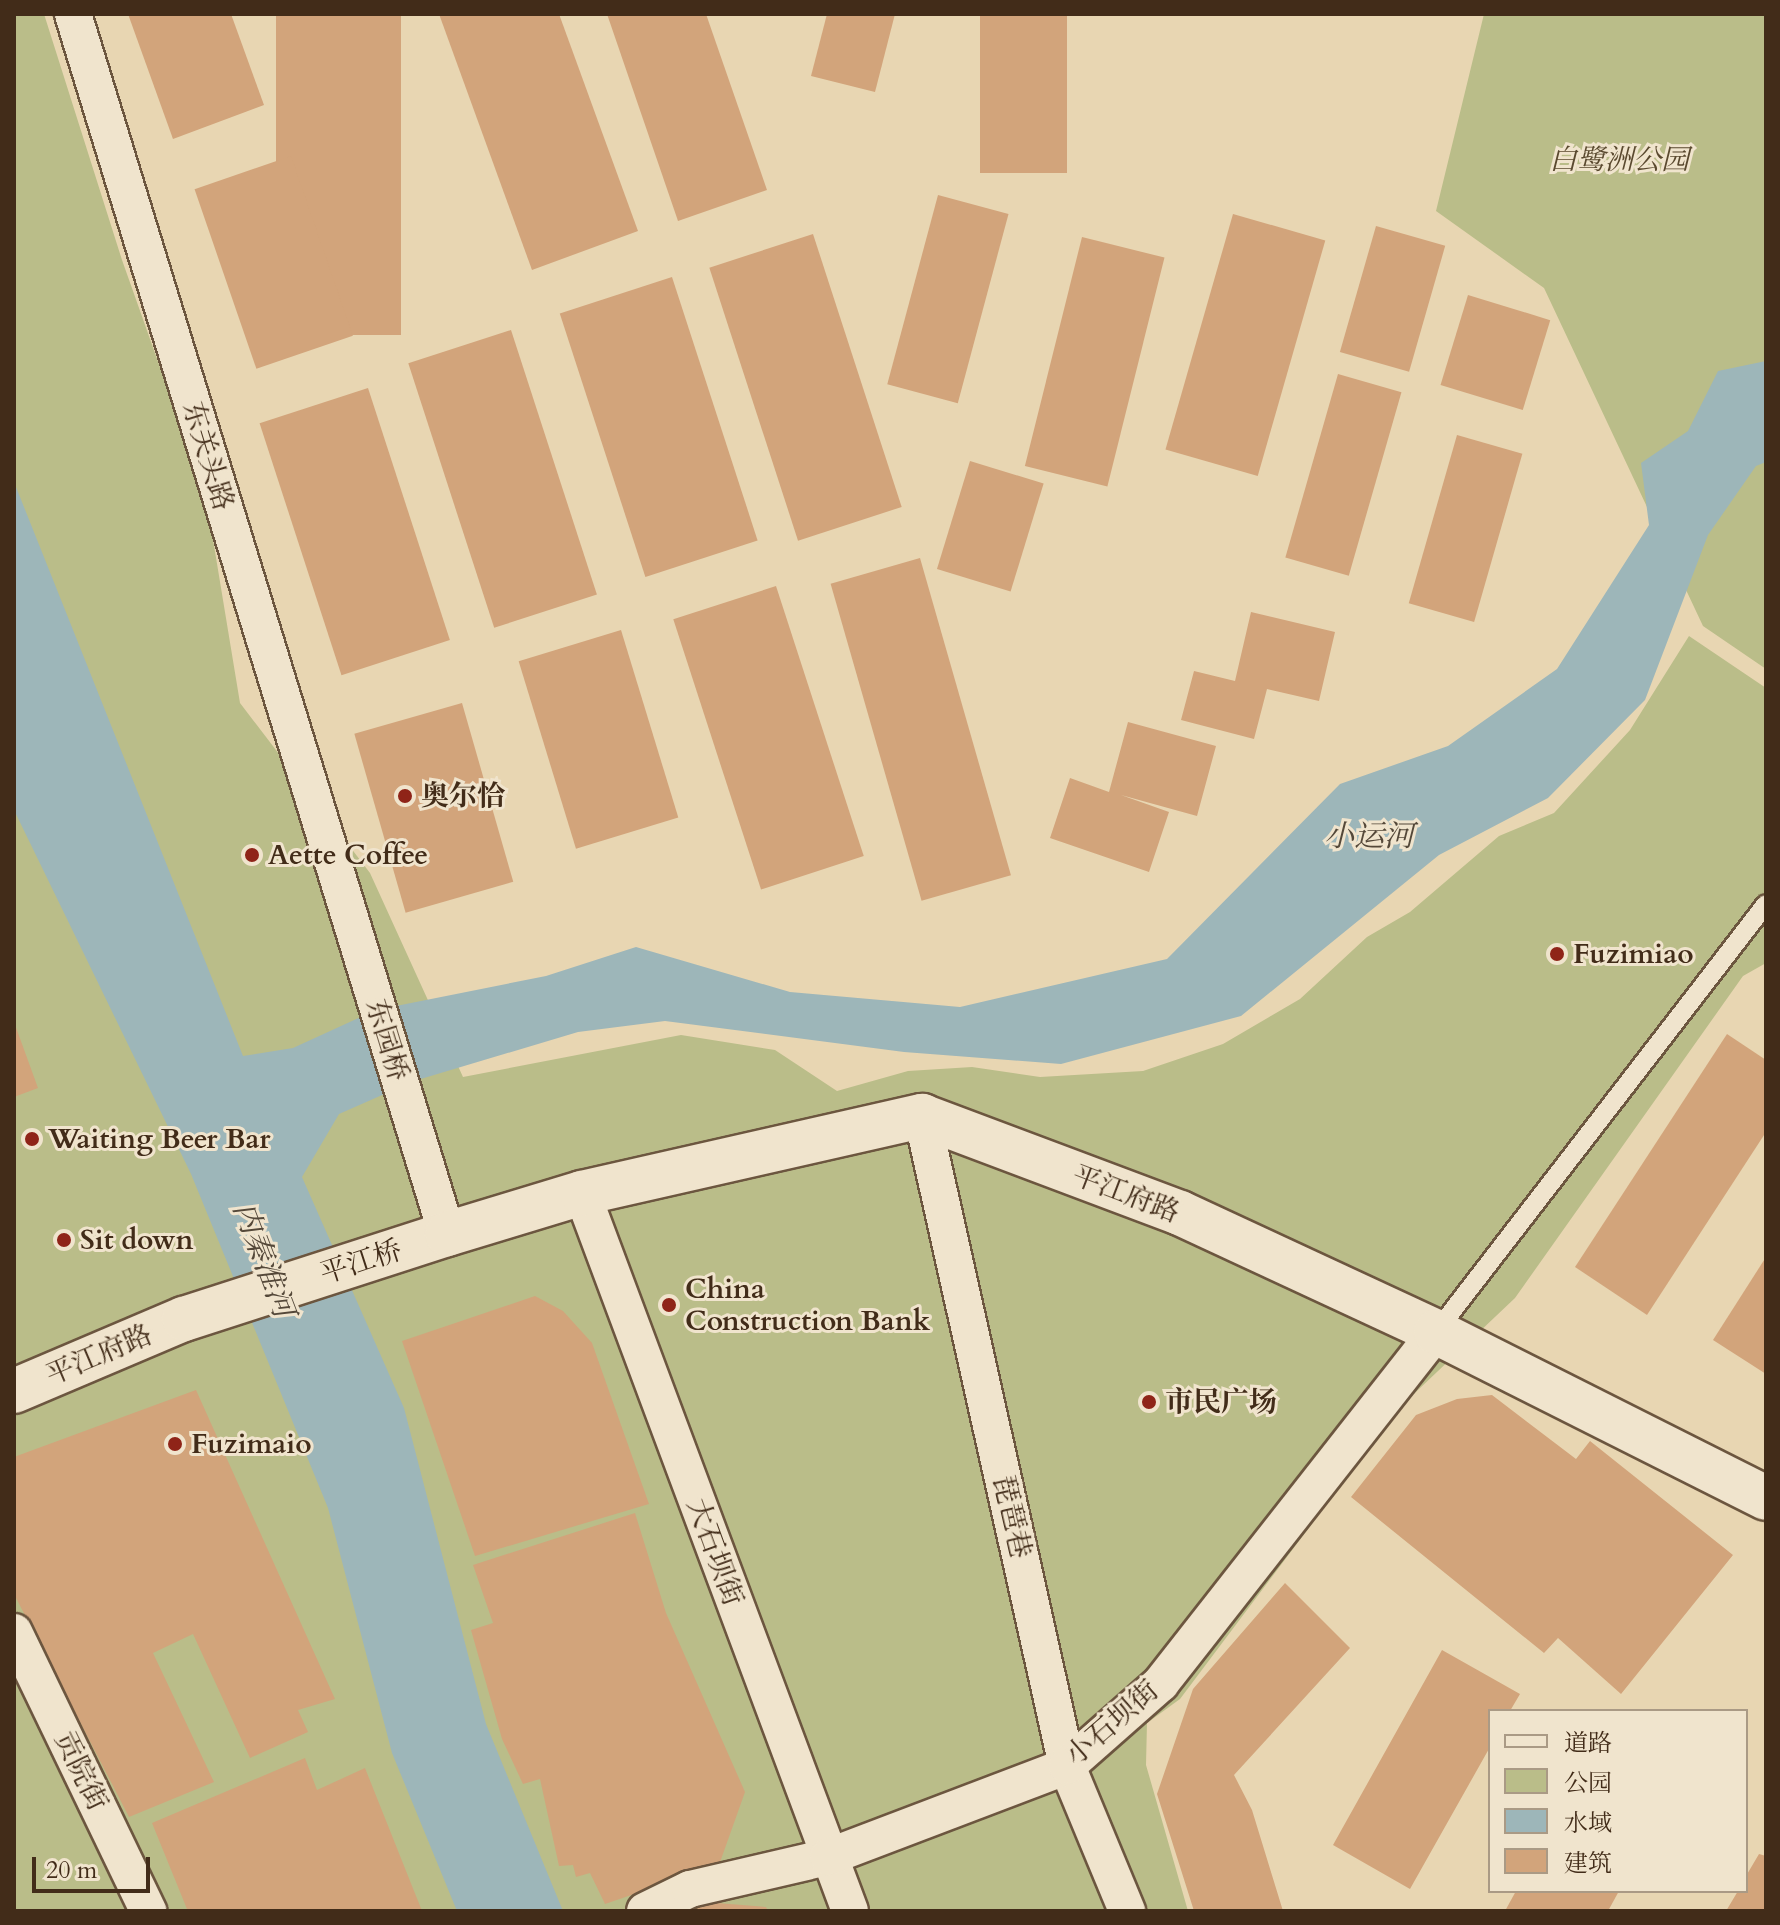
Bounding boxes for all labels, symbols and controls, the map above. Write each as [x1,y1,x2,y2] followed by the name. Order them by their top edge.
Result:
[1549,143,1689,177] park label: 白鹭洲公园
[176,398,240,514] street label: 东关头路
[421,779,505,813] place label: 奥尔恰
[396,787,414,805] marker: 奥尔恰
[1324,819,1414,855] water label: 小运河
[268,838,428,872] place label: Aette Coffee
[243,846,261,864] marker: Aette Coffee
[1573,937,1694,971] place label: Fuzimiao
[1548,945,1566,963] marker: Fuzimiao
[359,995,415,1085] street label: 东园桥
[48,1122,271,1156] place label: Waiting Beer Bar
[23,1130,41,1148] marker: Waiting Beer Bar
[1068,1158,1184,1230] street label: 平江府路
[225,1198,301,1322] water label: 内秦淮河
[80,1223,194,1257] place label: Sit down
[55,1231,73,1249] marker: Sit down
[316,1233,406,1291] street label: 平江桥
[685,1272,930,1338] place label: China Construction Bank
[660,1296,678,1314] marker: China Construction Bank
[41,1318,157,1392] street label: 平江府路
[1165,1385,1277,1419] place label: 市民广场
[1140,1393,1158,1411] marker: 市民广场
[191,1427,312,1461] place label: Fuzimaio
[166,1435,184,1453] marker: Fuzimaio
[986,1472,1038,1562] street label: 琵琶巷
[680,1494,750,1610] street label: 大石坝街
[1059,1674,1165,1772] street label: 小石坝街
[1488,1709,1748,1893] legend
[47,1726,115,1816] street label: 贡院街
[1564,1727,1612,1760] text: 道路
[1564,1767,1612,1800] text: 公园
[1564,1807,1612,1840] text: 水域
[36,1841,154,1891] scale bar
[1564,1847,1612,1880] text: 建筑
[46,1854,97,1887] text: 20 m

